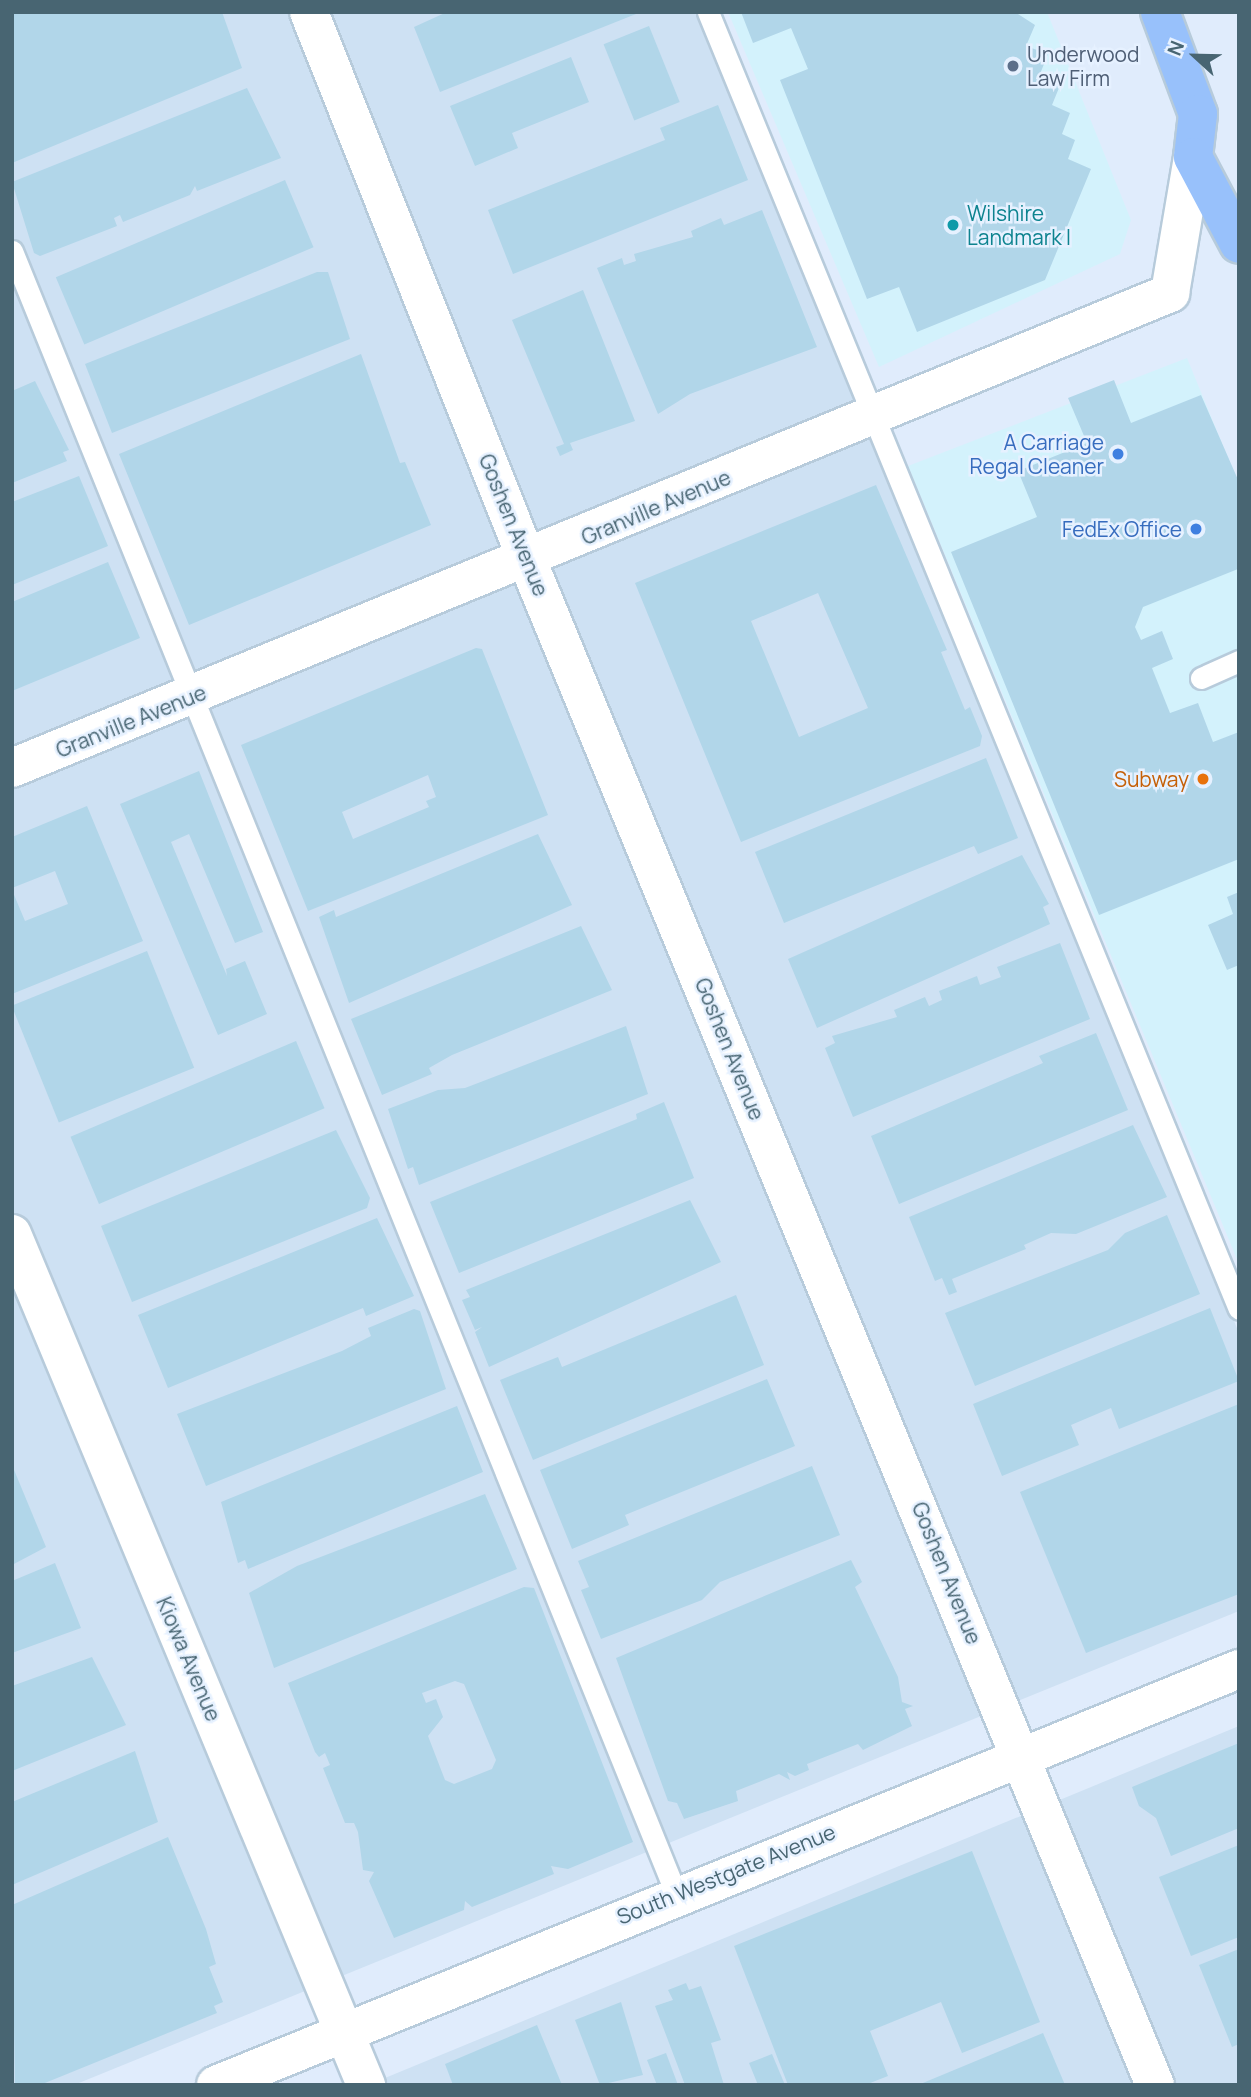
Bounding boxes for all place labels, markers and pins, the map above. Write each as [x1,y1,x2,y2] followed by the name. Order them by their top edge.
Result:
[1027,41,1139,91] place label: Underwood Law Firm
[1005,58,1021,74] marker: Underwood Law Firm
[967,200,1071,250] place label: Wilshire Landmark I
[945,217,961,233] marker: Wilshire Landmark I
[969,429,1104,479] place label: A Carriage Regal Cleaner
[1110,446,1126,462] marker: A Carriage Regal Cleaner
[1062,516,1182,542] place label: FedEx Office
[1188,521,1204,537] marker: FedEx Office
[1114,766,1189,792] place label: Subway
[1195,771,1211,787] marker: Subway

